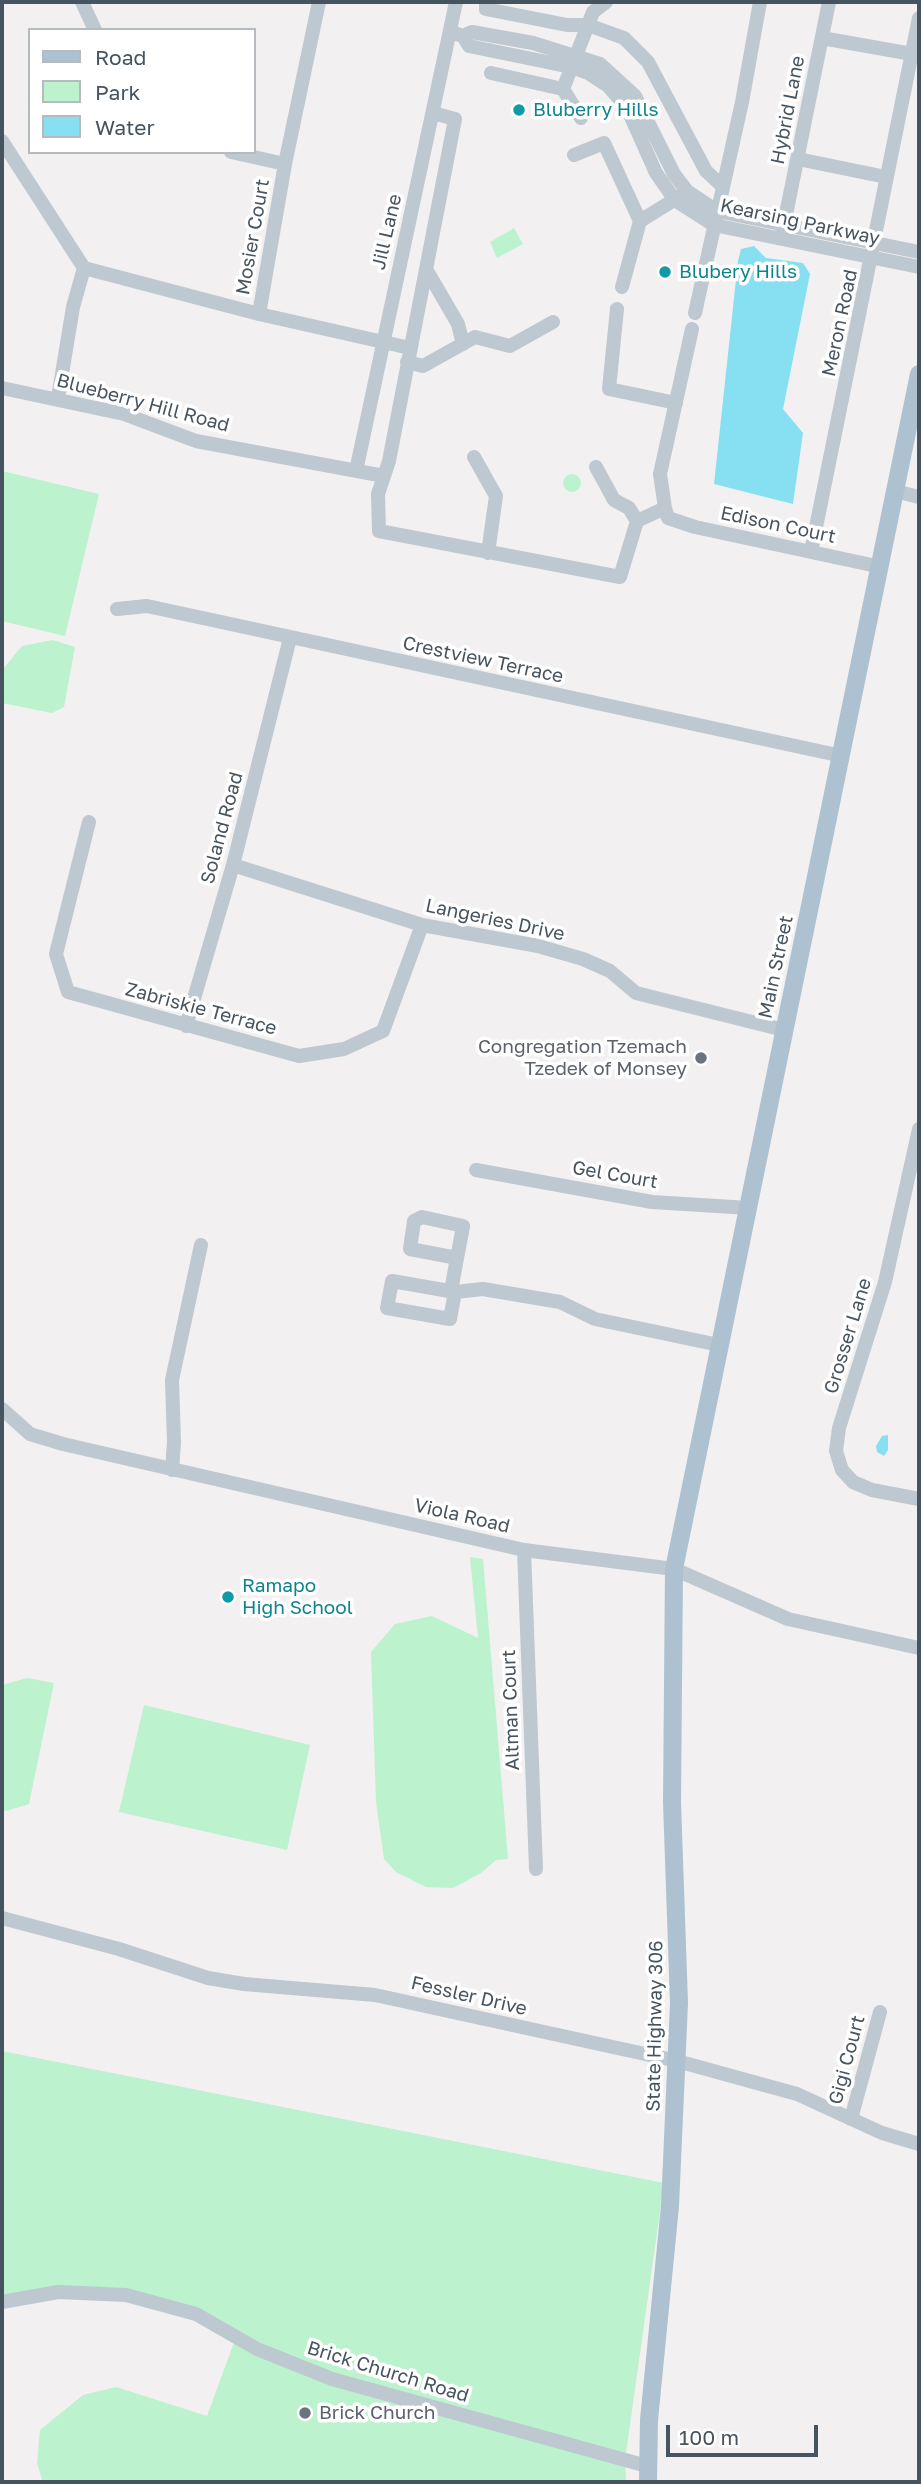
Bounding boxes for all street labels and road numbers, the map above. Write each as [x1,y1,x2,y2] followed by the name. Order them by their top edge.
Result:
[766,54,810,166] street label: Hybrid Lane
[232,177,274,297] street label: Mosier Court
[367,192,407,272] street label: Jill Lane
[718,194,882,250] street label: Kearsing Parkway
[818,267,862,379] street label: Meron Road
[54,369,232,437] street label: Blueberry Hill Road
[718,502,838,548] street label: Edison Court
[401,632,565,688] street label: Crestview Terrace
[196,769,248,887] street label: Soland Road
[423,894,567,946] street label: Langeries Drive
[754,913,798,1021] street label: Main Street
[123,978,279,1040] street label: Zabriskie Terrace
[570,1156,660,1194] street label: Gel Court
[820,1275,876,1397] street label: Grosser Lane
[412,1494,512,1538] street label: Viola Road
[497,1649,525,1771] street label: Altman Court
[642,1940,668,2112] street label: State Highway 306
[409,1972,529,2020] street label: Fessler Drive
[824,2013,870,2107] street label: Gigi Court
[304,2337,472,2407] street label: Brick Church Road

